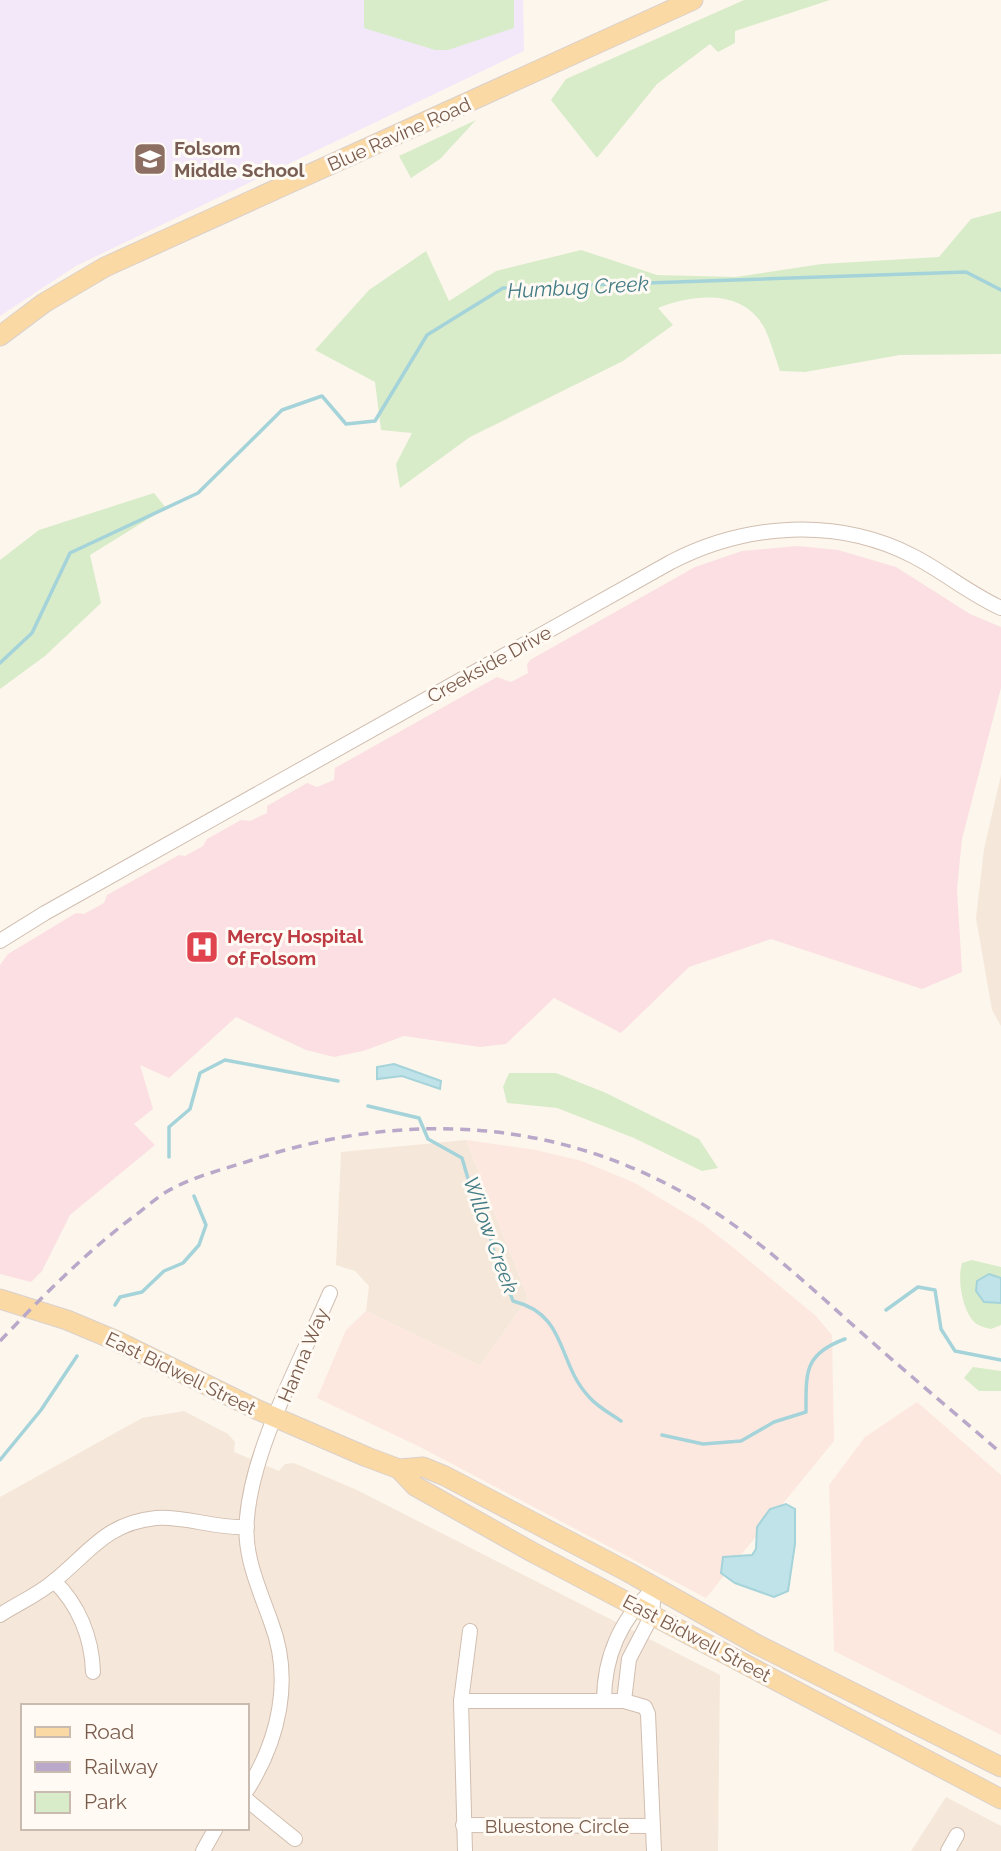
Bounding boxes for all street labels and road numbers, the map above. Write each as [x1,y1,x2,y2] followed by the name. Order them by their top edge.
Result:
[324,93,474,175] street label: Blue Ravine Road
[423,621,555,707] street label: Creekside Drive
[273,1305,333,1405] street label: Hanna Way
[102,1327,260,1419] street label: East Bidwell Street
[619,1590,775,1687] street label: East Bidwell Street
[485,1815,629,1837] street label: Bluestone Circle

